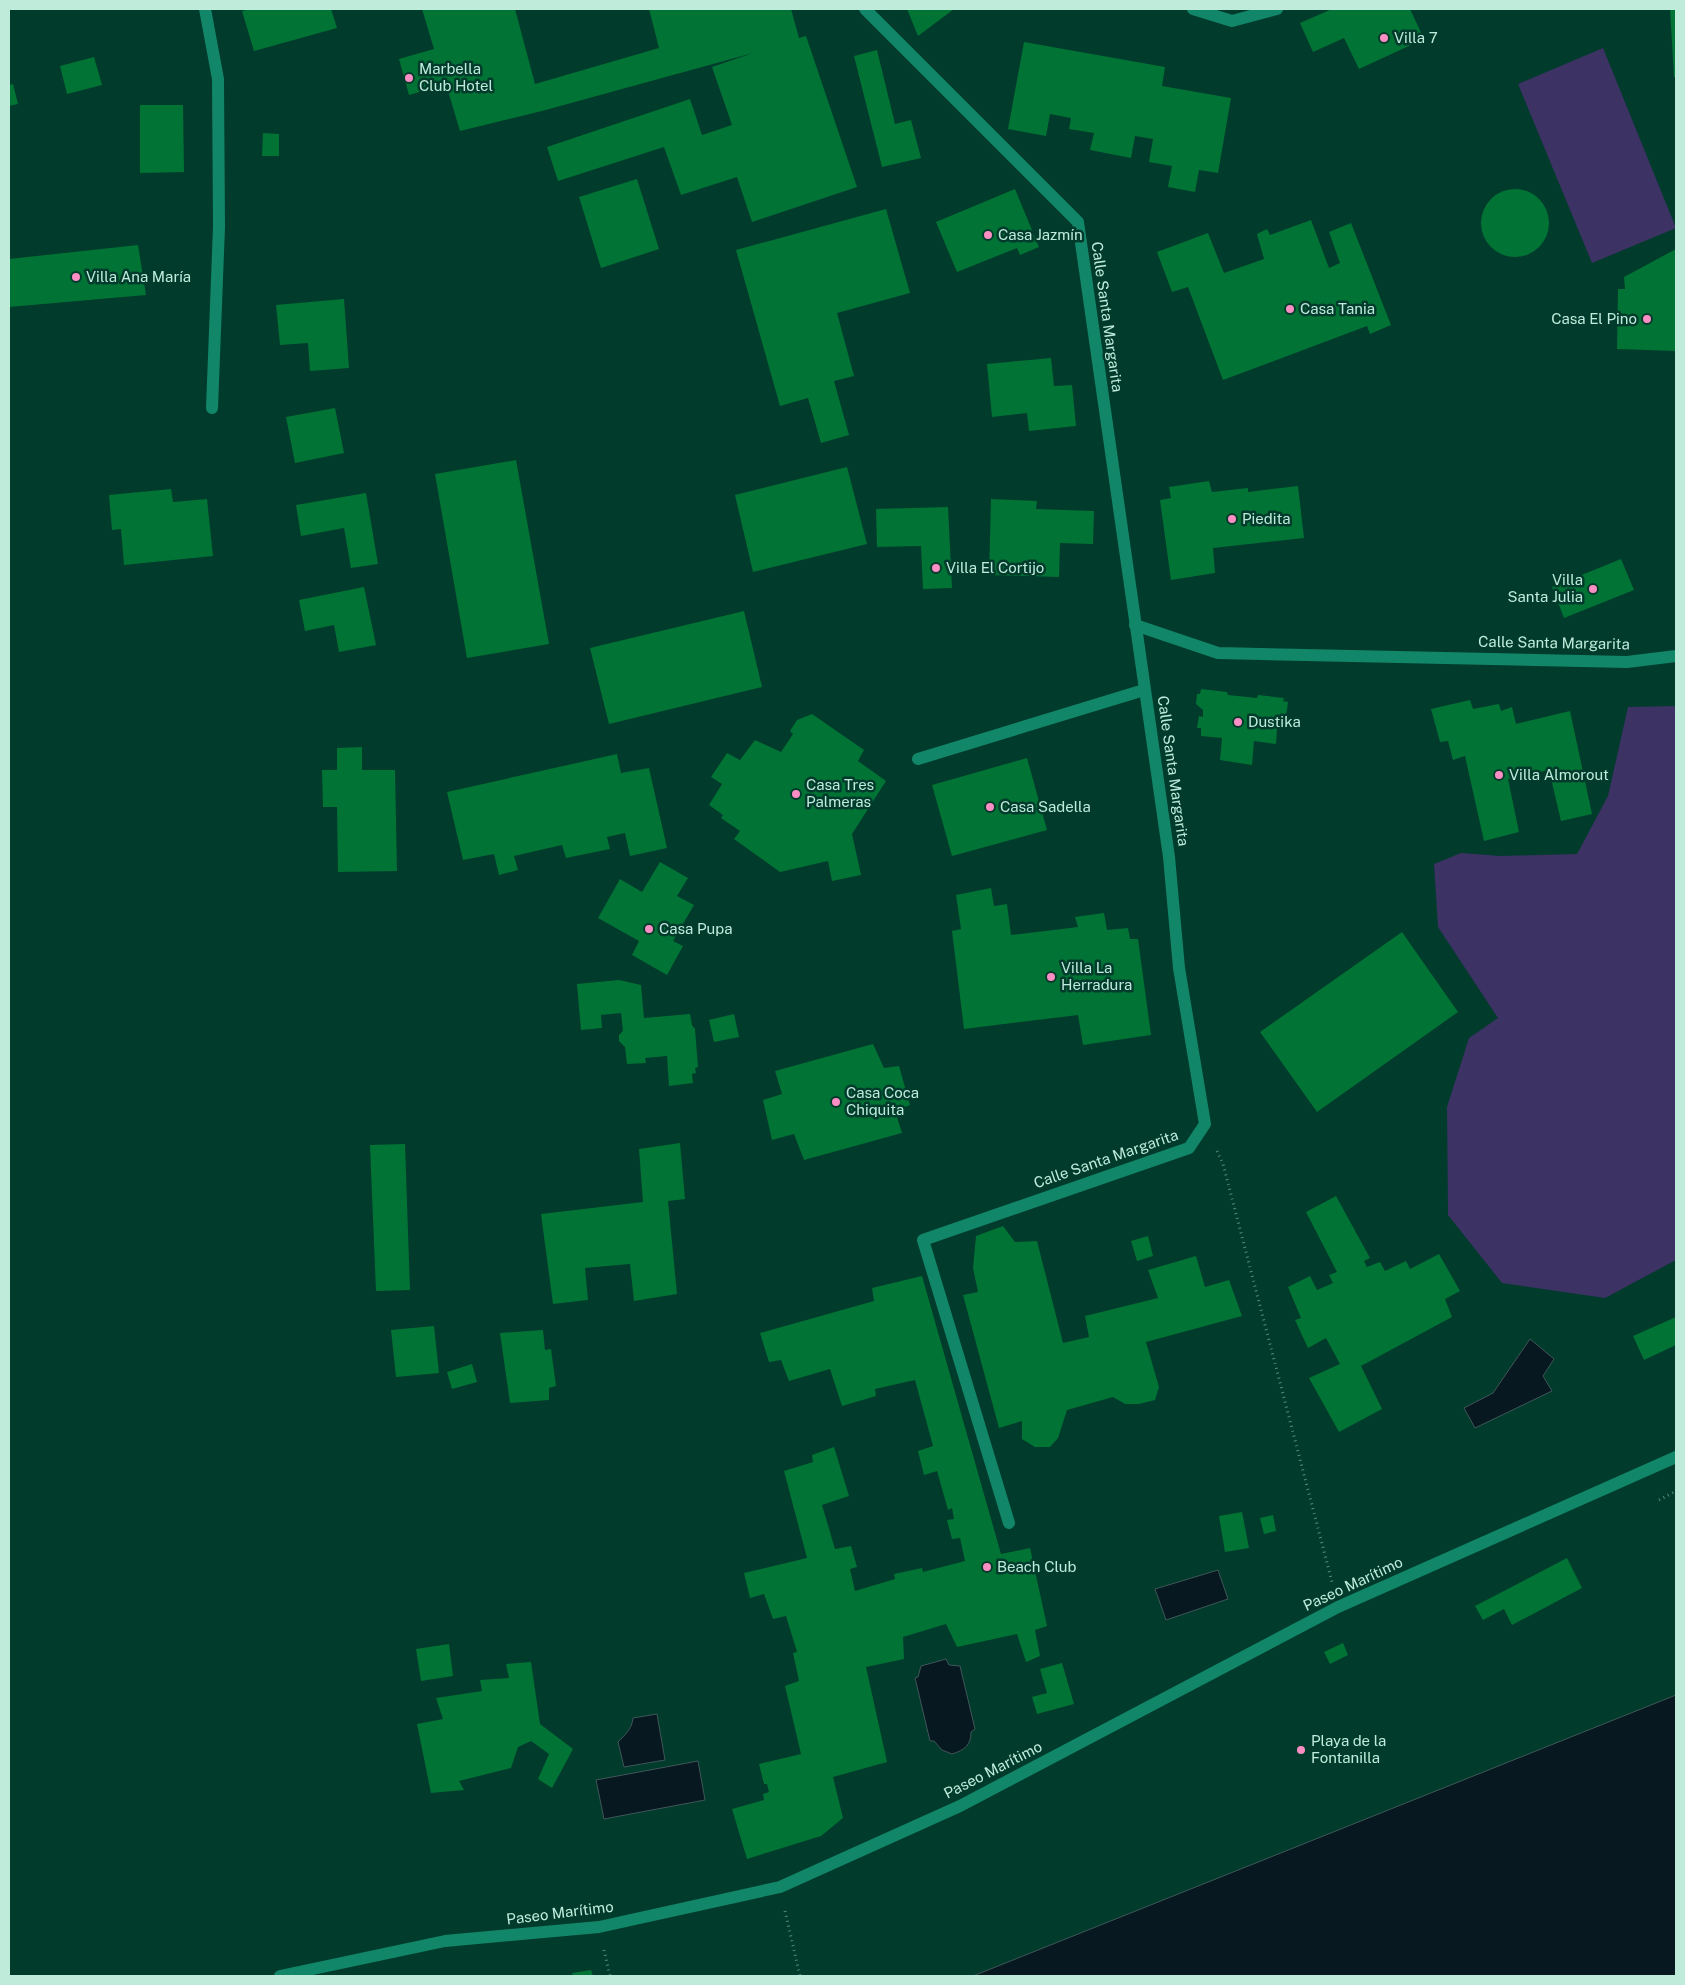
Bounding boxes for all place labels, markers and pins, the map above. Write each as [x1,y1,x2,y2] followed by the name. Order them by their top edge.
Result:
[1394,29,1438,46] place label: Villa 7
[1378,32,1390,44] marker: Villa 7
[419,60,493,94] place label: Marbella Club Hotel
[403,72,415,84] marker: Marbella Club Hotel
[998,226,1083,243] place label: Casa Jazmín
[982,229,994,241] marker: Casa Jazmín
[86,268,191,285] place label: Villa Ana María
[70,271,82,283] marker: Villa Ana María
[1300,300,1375,317] place label: Casa Tania
[1284,303,1296,315] marker: Casa Tania
[1551,310,1637,327] place label: Casa El Pino
[1641,313,1653,325] marker: Casa El Pino
[1242,510,1291,527] place label: Piedita
[1226,513,1238,525] marker: Piedita
[946,559,1044,576] place label: Villa El Cortijo
[930,562,942,574] marker: Villa El Cortijo
[1508,571,1583,605] place label: Villa Santa Julia
[1587,583,1599,595] marker: Villa Santa Julia
[1248,713,1301,730] place label: Dustika
[1232,716,1244,728] marker: Dustika
[1509,766,1609,783] place label: Villa Almorout
[1493,769,1505,781] marker: Villa Almorout
[806,776,874,810] place label: Casa Tres Palmeras
[790,788,802,800] marker: Casa Tres Palmeras
[1000,798,1091,815] place label: Casa Sadella
[984,801,996,813] marker: Casa Sadella
[659,920,732,937] place label: Casa Pupa
[643,923,655,935] marker: Casa Pupa
[1061,959,1132,993] place label: Villa La Herradura
[1045,971,1057,983] marker: Villa La Herradura
[846,1084,919,1118] place label: Casa Coca Chiquita
[830,1096,842,1108] marker: Casa Coca Chiquita
[997,1558,1077,1575] place label: Beach Club
[981,1561,993,1573] marker: Beach Club
[1311,1732,1386,1766] place label: Playa de la Fontanilla
[1295,1744,1307,1756] marker: Playa de la Fontanilla

